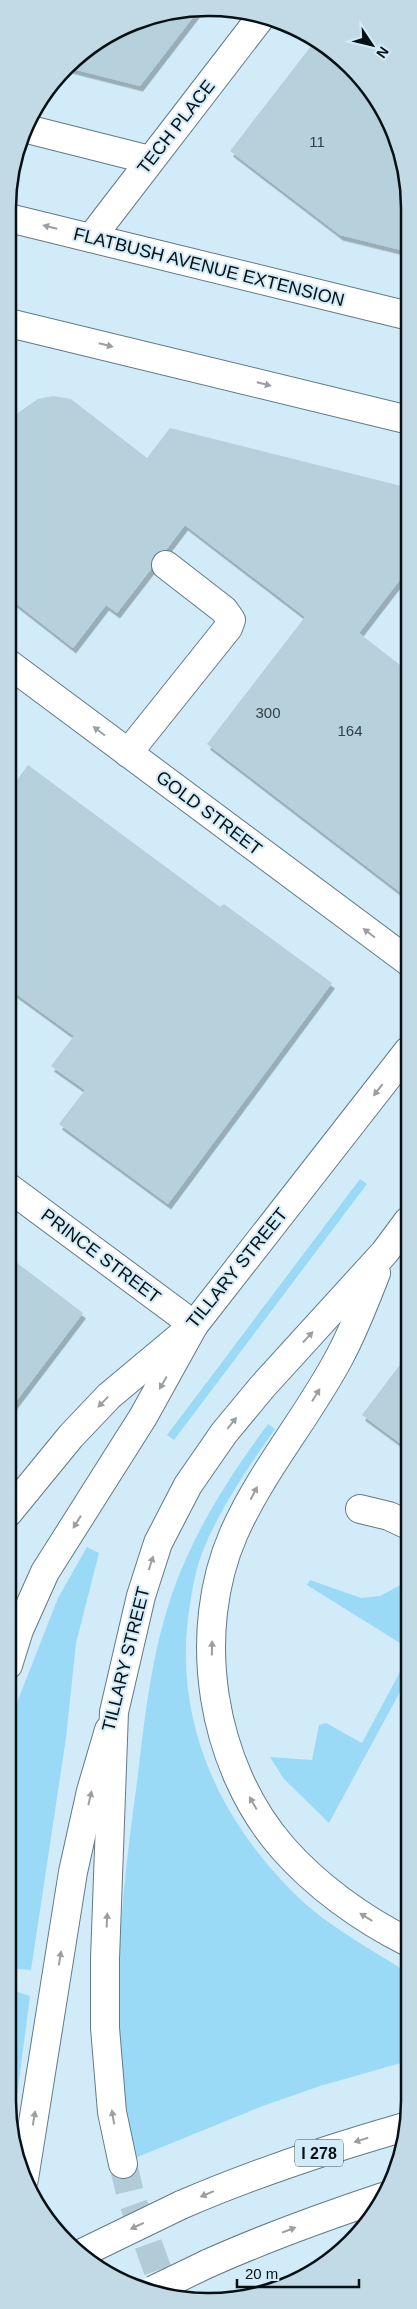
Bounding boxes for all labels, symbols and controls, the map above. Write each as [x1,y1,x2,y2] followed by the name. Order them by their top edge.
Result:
[347,20,397,70] north arrow
[373,44,392,61] text: N
[133,76,219,178] street label: TECH PLACE
[309,133,325,150] house number: 11
[43,223,58,231] one-way arrow
[72,224,346,310] street label: FLATBUSH AVENUE EXTENSION
[99,341,114,349] one-way arrow
[256,380,271,388] one-way arrow
[255,704,281,721] house number: 300
[337,722,363,739] house number: 164
[92,726,106,736] one-way arrow
[152,767,266,859] street label: GOLD STREET
[362,928,376,938] one-way arrow
[373,1083,384,1096] one-way arrow
[183,1204,291,1332] street label: TILLARY STREET
[37,1205,165,1307] street label: PRINCE STREET
[302,1332,314,1344] one-way arrow
[158,1377,167,1390] one-way arrow
[311,1388,320,1402] one-way arrow
[97,1395,109,1407] one-way arrow
[227,1417,238,1430] one-way arrow
[250,1486,258,1500] one-way arrow
[72,1515,82,1528] one-way arrow
[148,1555,156,1570] one-way arrow
[98,1585,154,1733] street label: TILLARY STREET
[208,1640,216,1656] one-way arrow
[86,1791,94,1806] one-way arrow
[248,1797,257,1810] one-way arrow
[103,1911,111,1927] one-way arrow
[359,1913,372,1922] one-way arrow
[56,1949,64,1965] one-way arrow
[108,2108,116,2124] one-way arrow
[31,2110,39,2126] one-way arrow
[353,2136,368,2144] one-way arrow
[295,2140,343,2166] road number: I 278
[199,2190,214,2198] one-way arrow
[130,2222,144,2230] one-way arrow
[282,2226,297,2234] one-way arrow
[237,2256,360,2288] scale bar
[245,2265,278,2282] text: 20 m

